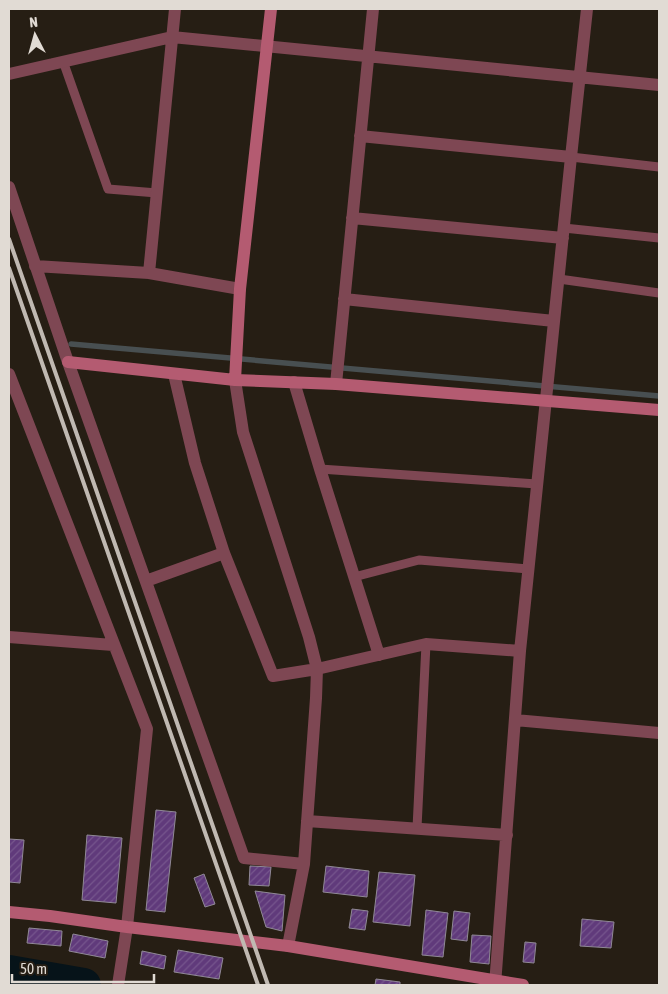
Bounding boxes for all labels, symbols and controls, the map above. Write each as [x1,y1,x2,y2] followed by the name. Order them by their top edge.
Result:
[10,10,60,60] north arrow
[29,14,39,30] text: N
[12,952,155,984] scale bar
[20,960,47,977] text: 50 m

